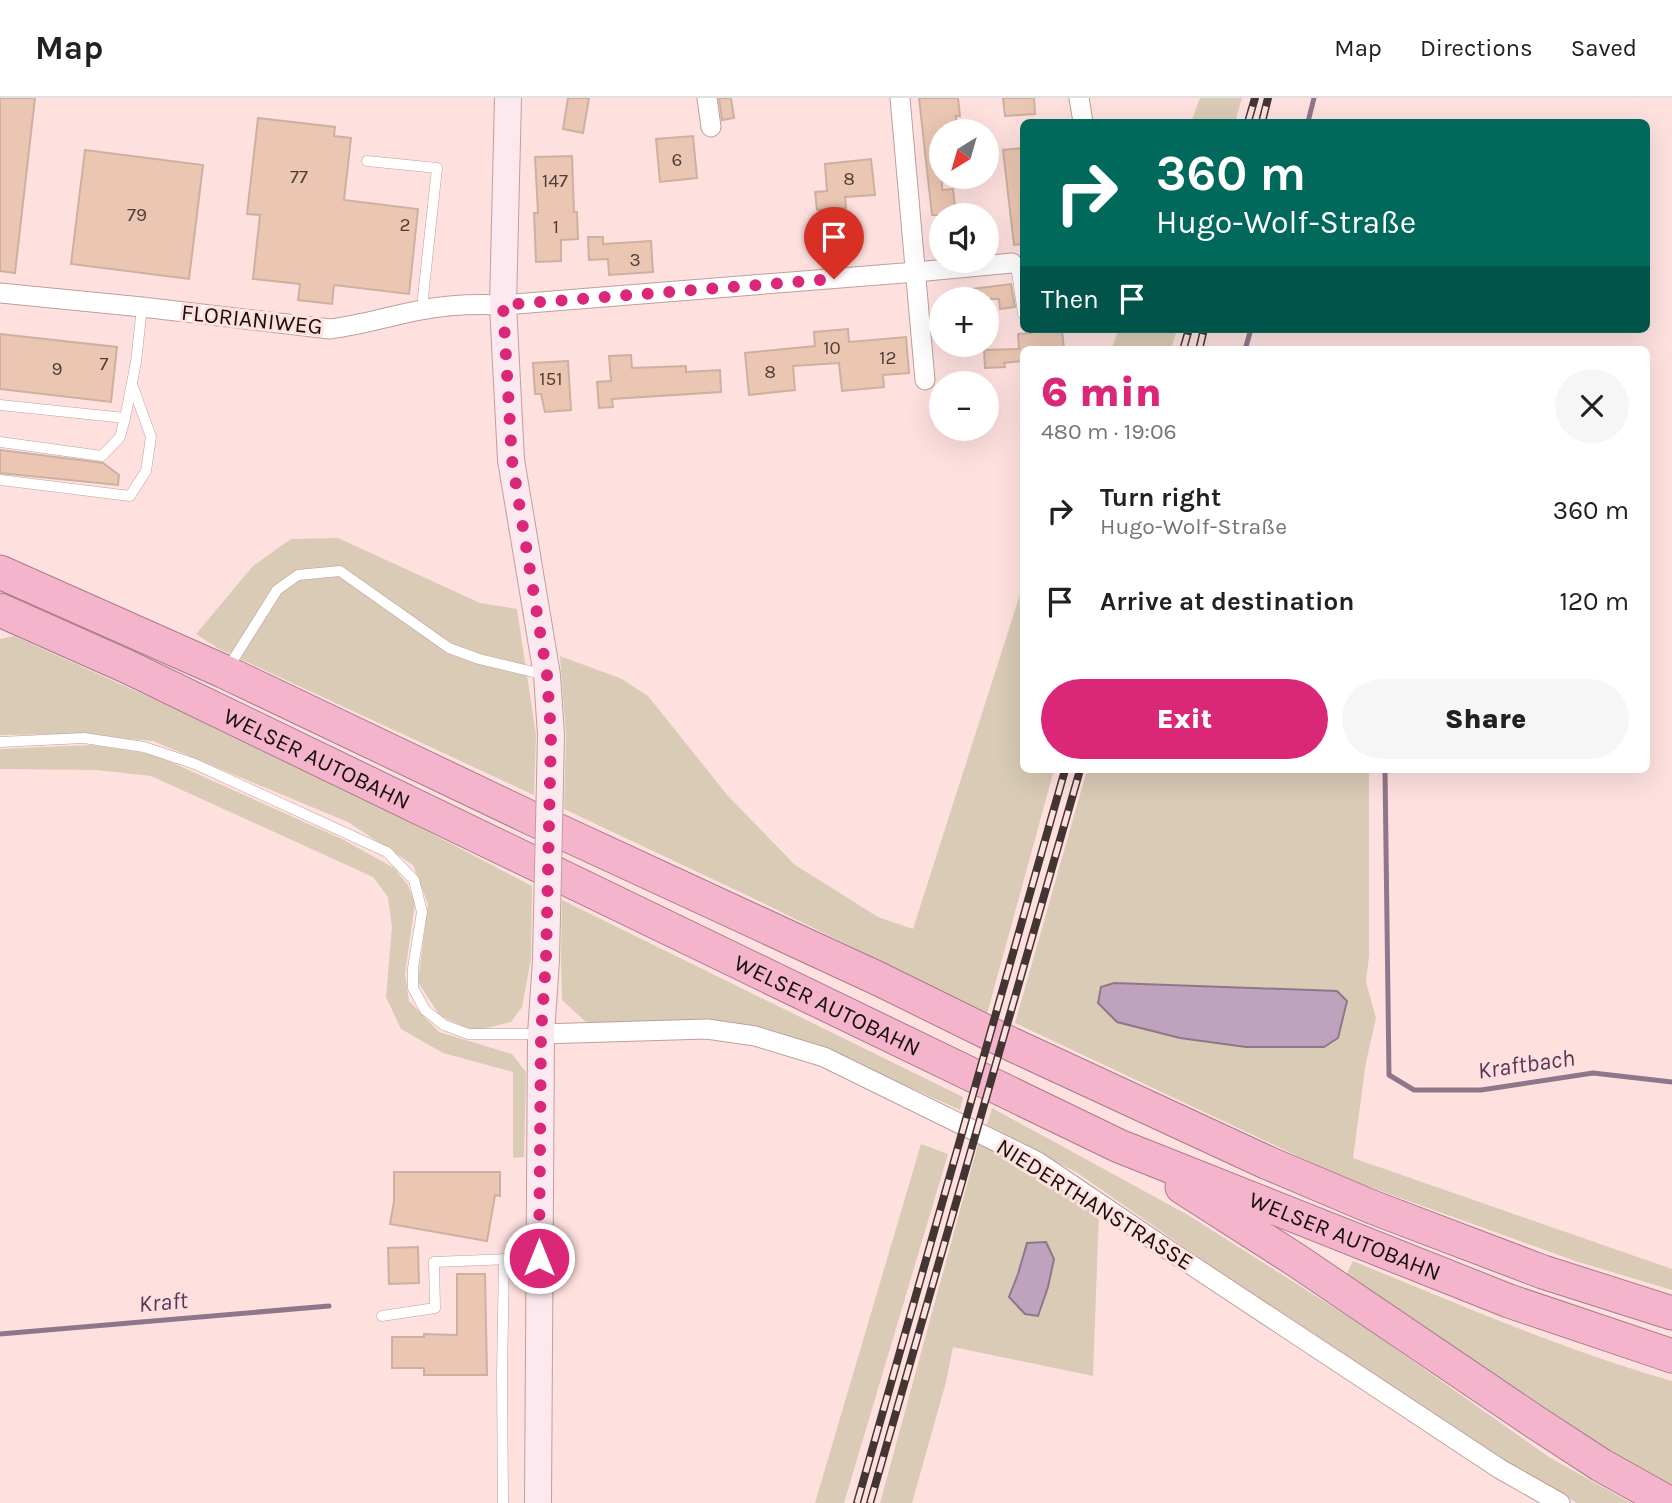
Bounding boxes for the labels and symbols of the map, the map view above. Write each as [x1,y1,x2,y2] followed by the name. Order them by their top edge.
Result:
[929,119,999,189] north arrow
[672,149,682,171] house number: 6
[290,166,308,188] house number: 77
[843,168,855,190] house number: 8
[542,170,568,192] house number: 147
[127,204,147,226] house number: 79
[804,207,864,279] pin
[399,214,411,236] house number: 2
[553,216,559,238] house number: 1
[629,249,641,271] house number: 3
[180,299,324,340] street label: FLORIANIWEG
[823,337,841,359] house number: 10
[879,347,897,369] house number: 12
[100,353,109,375] house number: 7
[51,358,63,380] house number: 9
[764,361,776,383] house number: 8
[539,368,563,390] house number: 151
[219,702,414,815] street label: WELSER AUTOBAHN
[730,949,925,1062] street label: WELSER AUTOBAHN
[1476,1043,1576,1085] water label: Kraftbach
[992,1133,1198,1276] street label: NIEDERTHANSTRASSE
[1245,1186,1445,1286] street label: WELSER AUTOBAHN
[502,1221,576,1295] position arrow
[137,1286,190,1318] water label: Kraft

